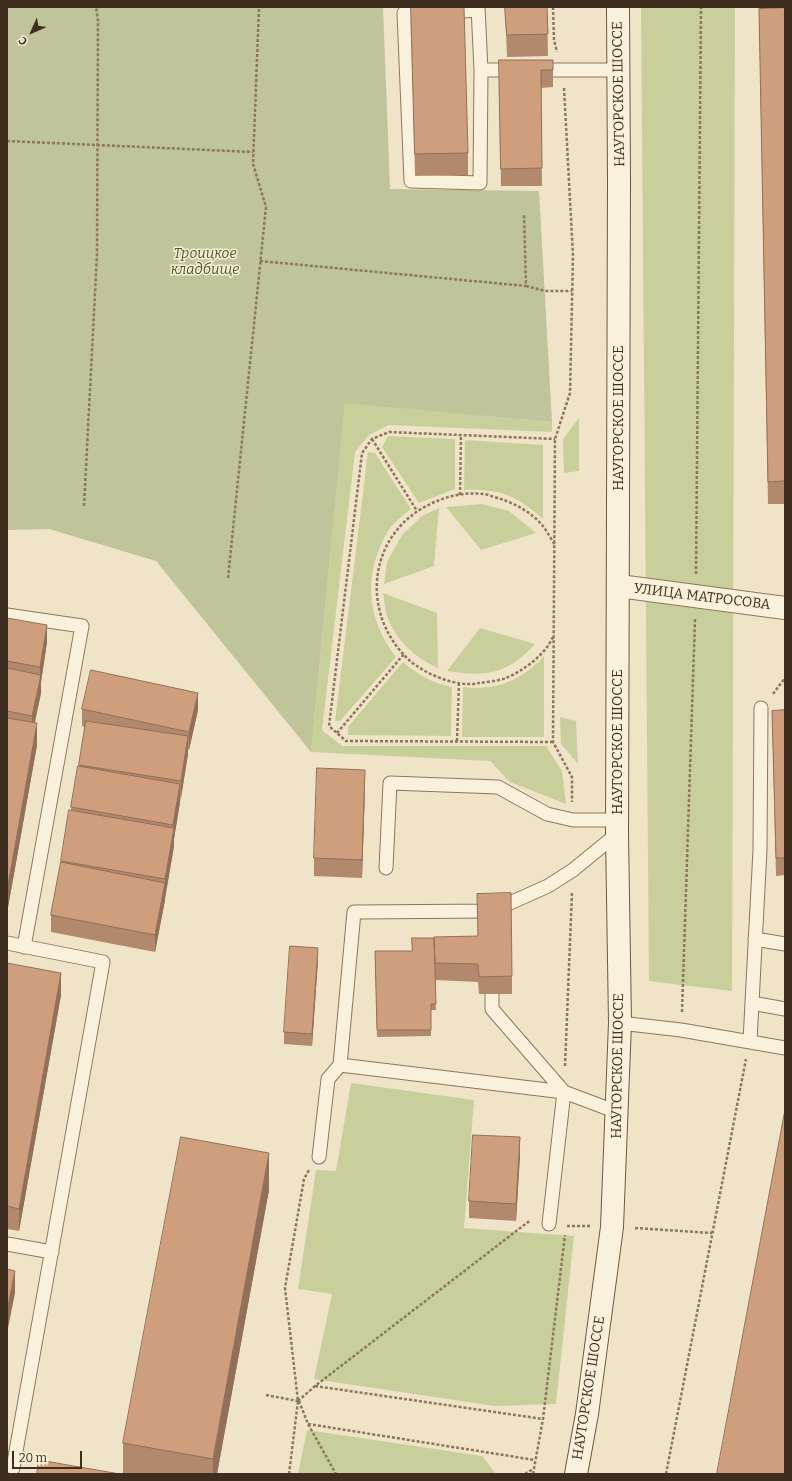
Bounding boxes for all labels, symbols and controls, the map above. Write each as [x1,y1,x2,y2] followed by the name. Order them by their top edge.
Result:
[12,12,52,52] north arrow
[609,21,629,167] street label: НАУГОРСКОЕ ШОССЕ
[16,34,30,48] text: С
[171,246,239,278] park label: Троицкое кладбище
[611,345,627,491] street label: НАУГОРСКОЕ ШОССЕ
[633,580,771,614] street label: УЛИЦА МАТРОСОВА
[610,669,626,815] street label: НАУГОРСКОЕ ШОССЕ
[608,993,628,1139] street label: НАУГОРСКОЕ ШОССЕ
[569,1315,609,1461] street label: НАУГОРСКОЕ ШОССЕ
[14,1443,84,1469] scale bar
[19,1451,47,1465] text: 20 m

